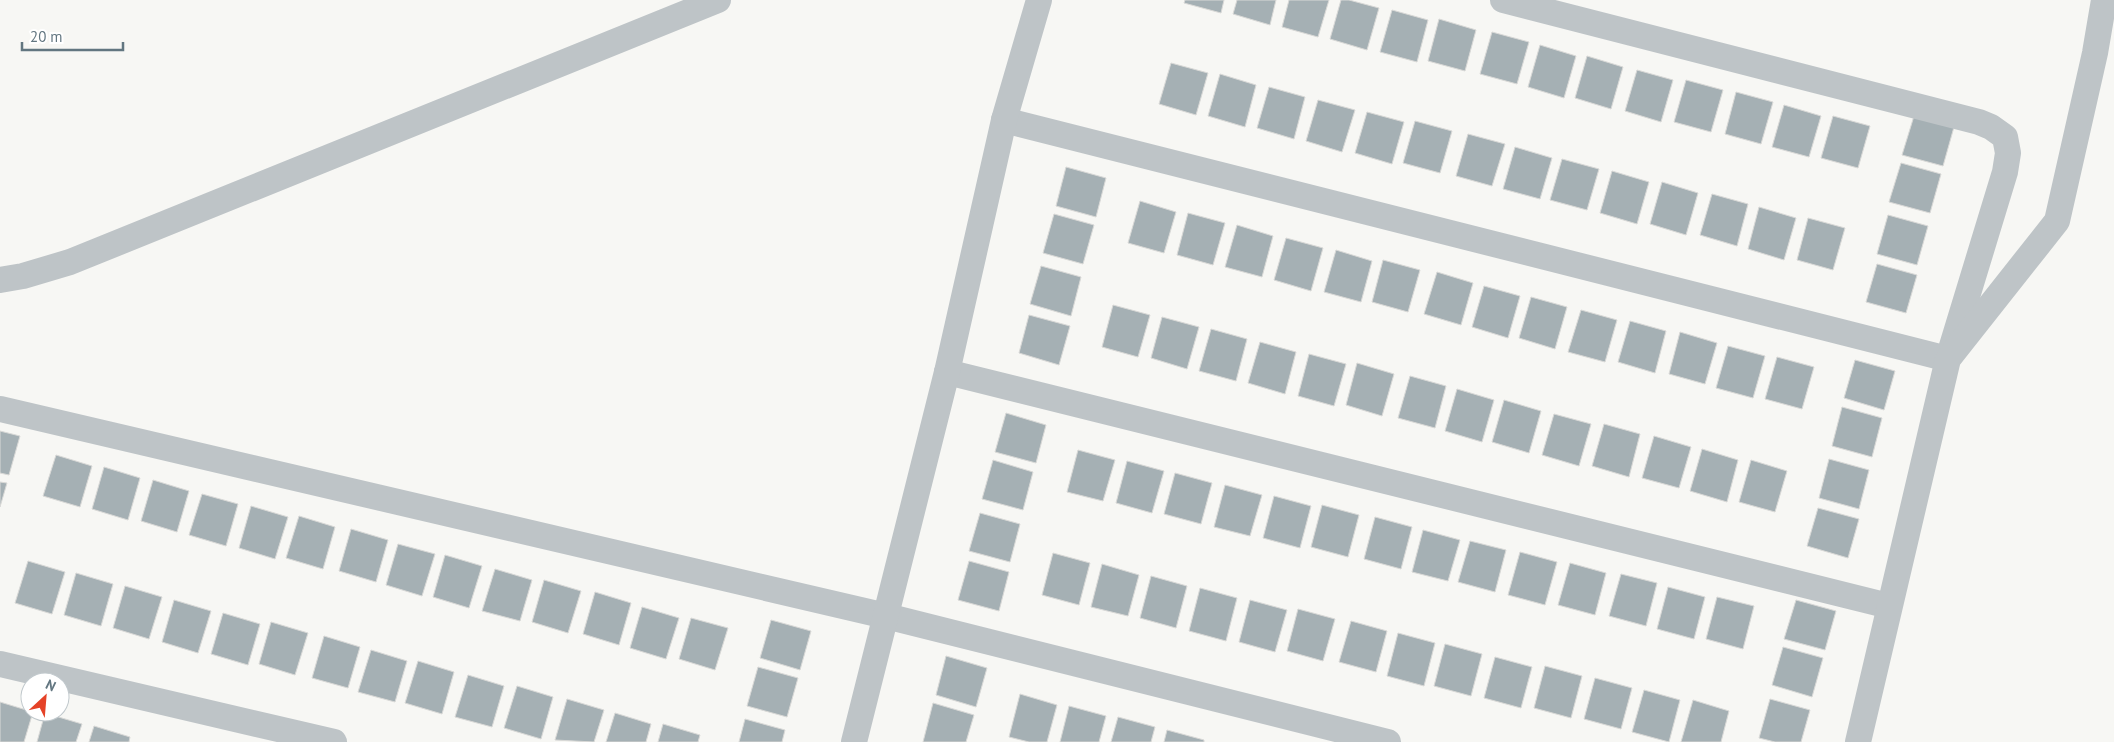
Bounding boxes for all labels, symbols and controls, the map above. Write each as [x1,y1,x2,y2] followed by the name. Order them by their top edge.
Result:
[22,20,124,52] scale bar
[30,27,63,46] text: 20 m
[20,672,70,722] north arrow
[43,675,59,695] text: N

